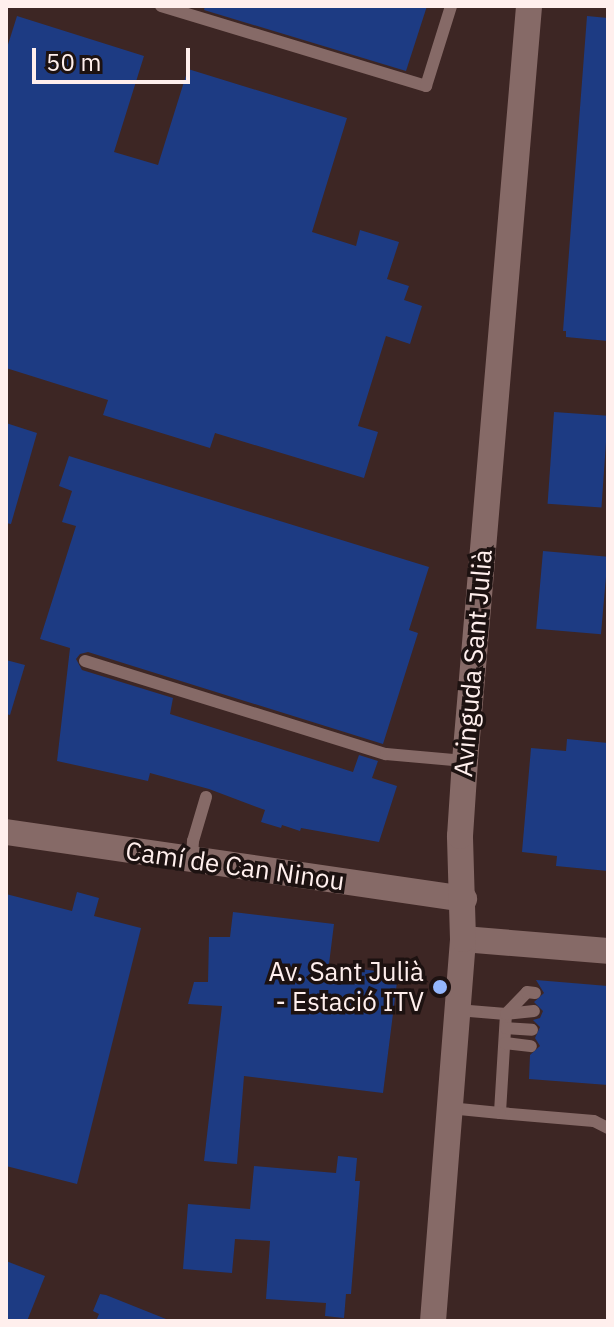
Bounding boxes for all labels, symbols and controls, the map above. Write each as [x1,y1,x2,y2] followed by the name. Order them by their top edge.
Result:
[36,32,194,82] scale bar
[46,46,101,78] text: 50 m
[448,548,498,778] street label: Avinguda Sant Julià
[124,835,346,897] street label: Camí de Can Ninou
[269,956,424,1018] place label: Av. Sant Julià - Estació ITV
[431,978,449,996] marker: Av. Sant Julià - Estació ITV

